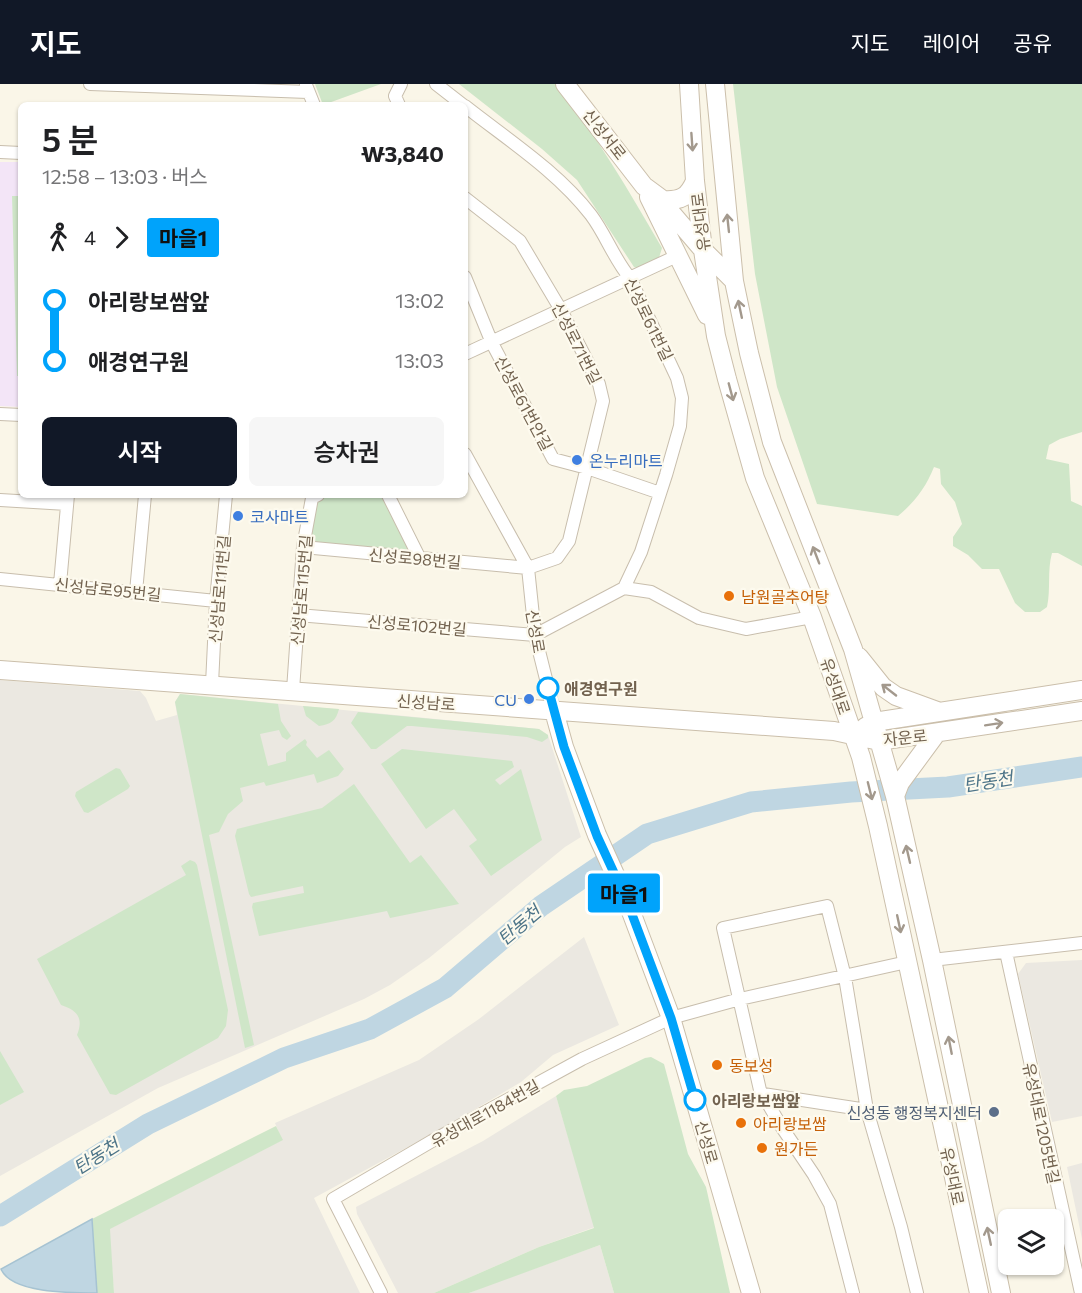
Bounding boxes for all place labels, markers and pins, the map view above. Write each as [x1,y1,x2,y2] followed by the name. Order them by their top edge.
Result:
[589,451,663,470] place label: 온누리마트
[570,453,584,467] marker: 온누리마트
[250,507,309,526] place label: 코사마트
[231,509,245,523] marker: 코사마트
[741,587,830,606] place label: 남원골추어탕
[722,589,736,603] marker: 남원골추어탕
[537,677,559,699] marker: 애경연구원
[564,679,638,698] place label: 애경연구원
[494,690,517,709] place label: CU
[522,692,536,706] marker: CU
[729,1056,773,1075] place label: 동보성
[710,1058,724,1072] marker: 동보성
[684,1089,706,1111] marker: 아리랑보쌈앞
[712,1091,801,1110] place label: 아리랑보쌈앞
[846,1103,982,1122] place label: 신성동 행정복지센터
[987,1105,1001,1119] marker: 신성동 행정복지센터
[753,1114,827,1133] place label: 아리랑보쌈
[734,1116,748,1130] marker: 아리랑보쌈
[774,1139,818,1158] place label: 원가든
[755,1141,769,1155] marker: 원가든

